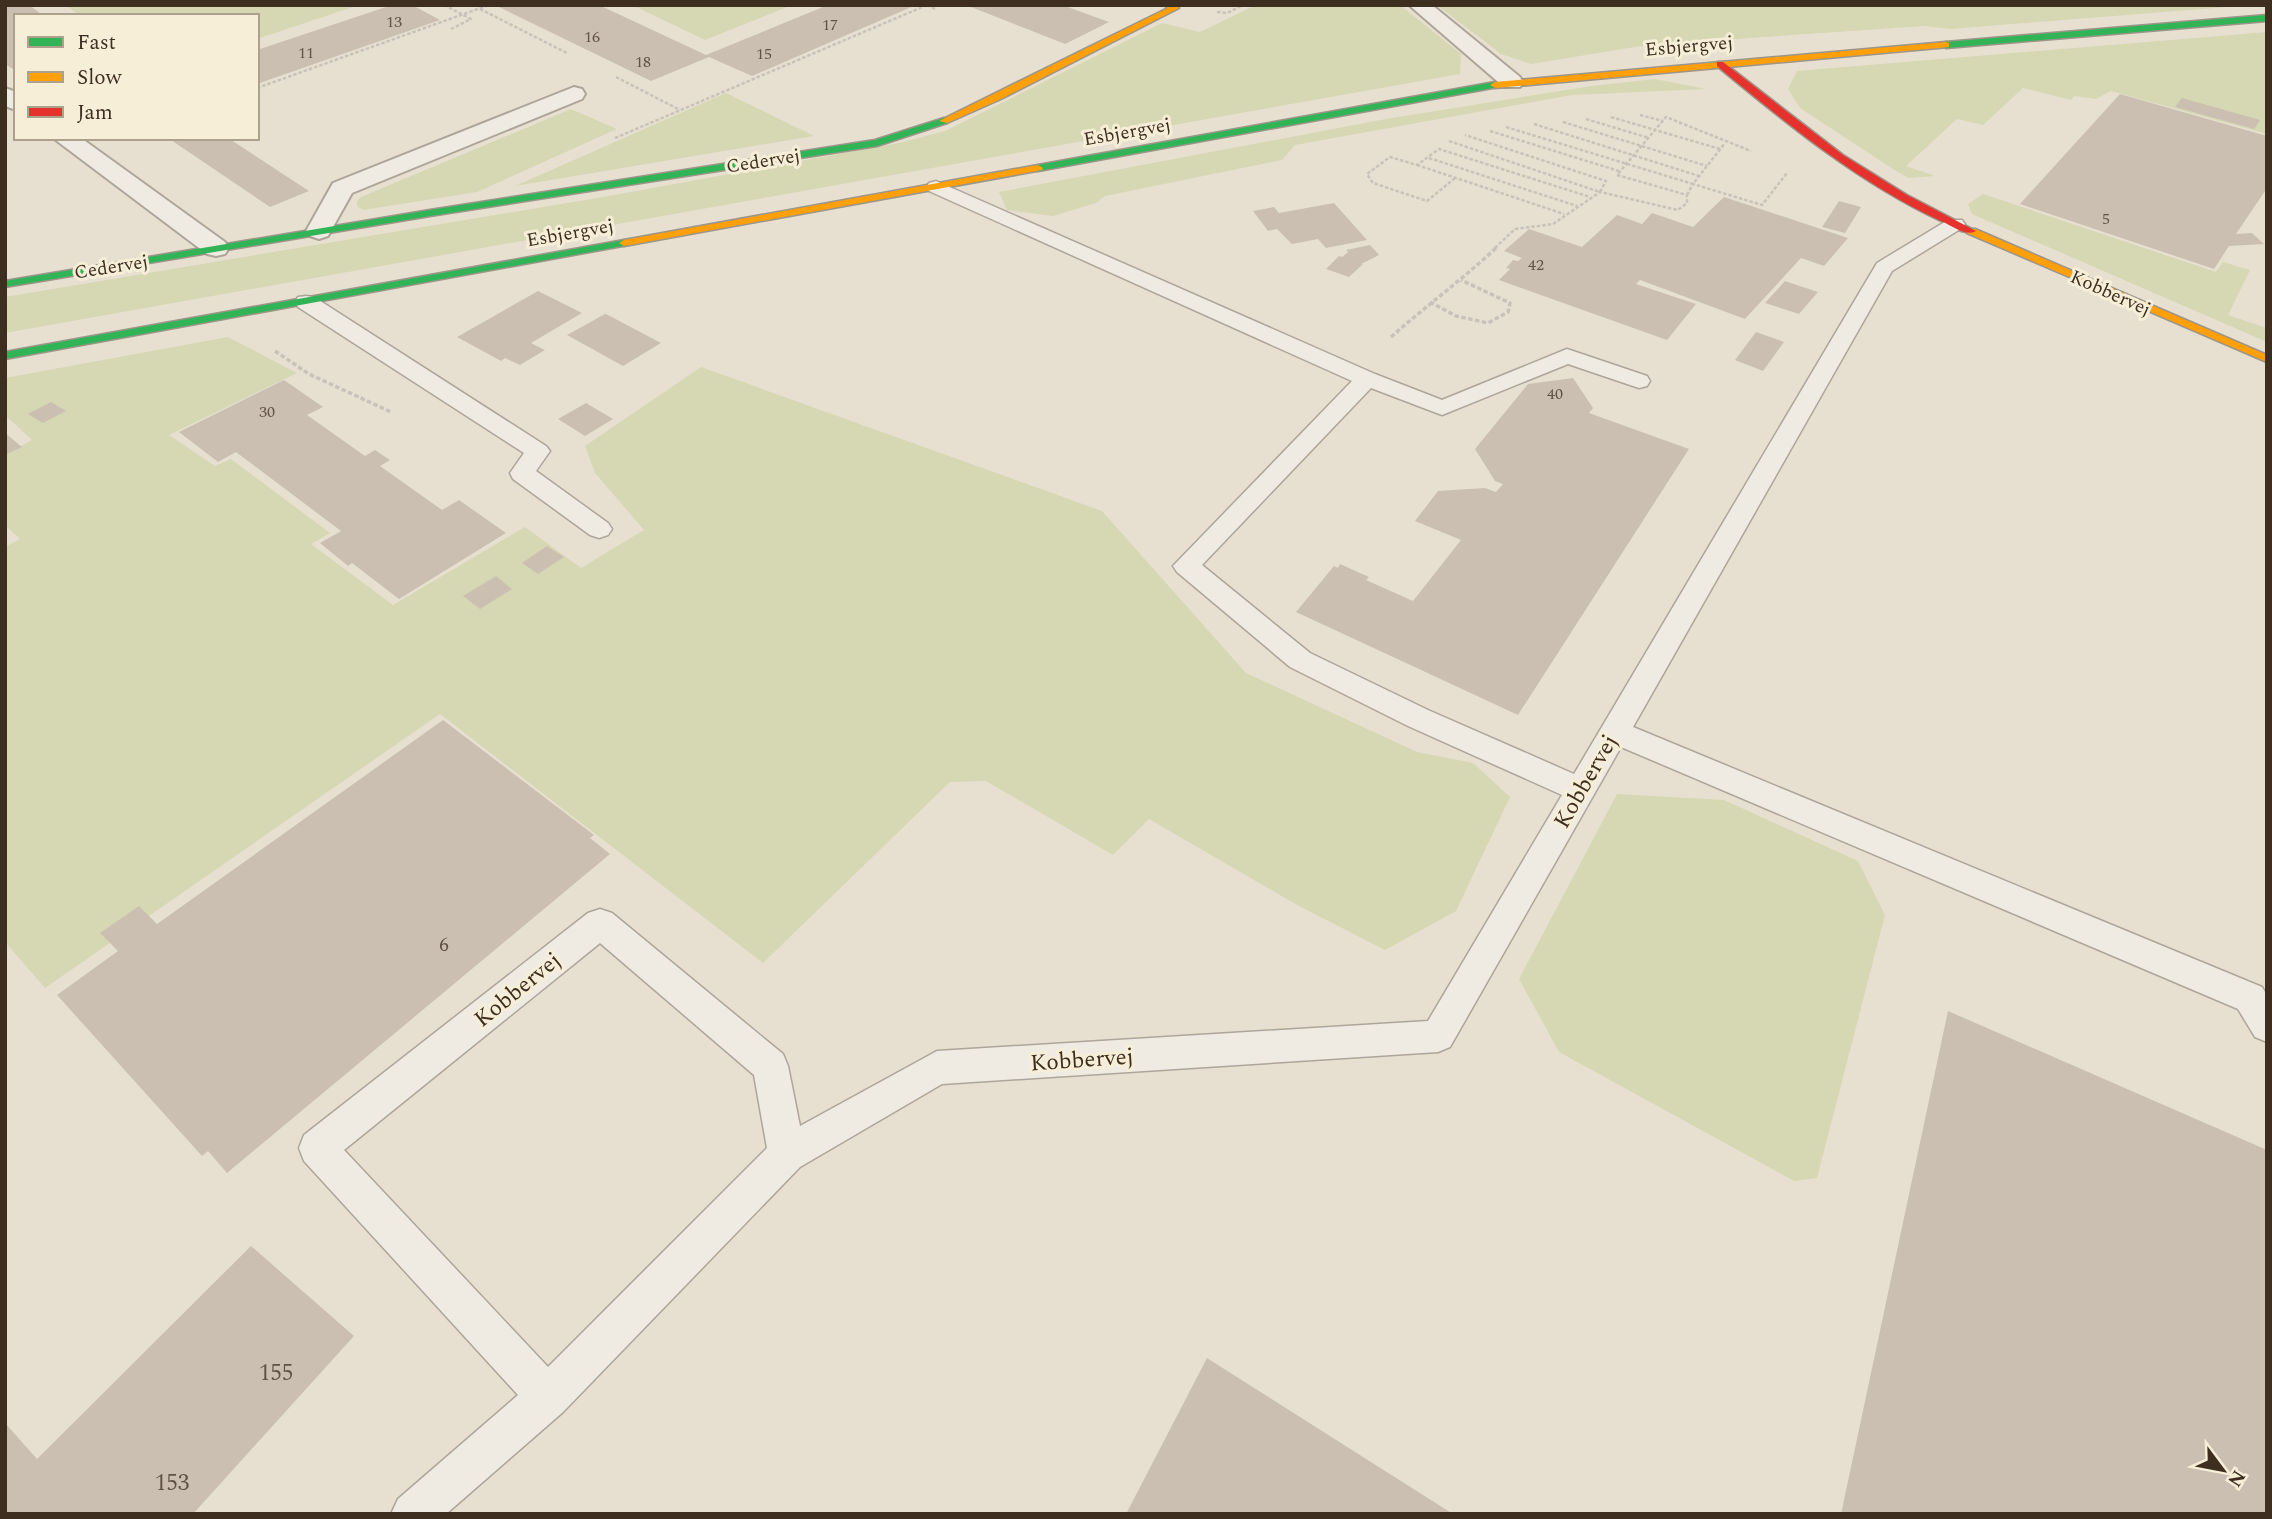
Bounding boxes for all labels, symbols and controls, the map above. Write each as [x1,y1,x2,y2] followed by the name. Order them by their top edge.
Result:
[386,10,402,34] house number: 13
[822,13,838,37] house number: 17
[14,14,259,140] legend
[584,25,600,49] house number: 16
[77,27,116,59] text: Fast
[1644,28,1734,65] street label: Esbjergvej
[298,41,314,65] house number: 11
[756,42,772,66] house number: 15
[635,50,651,74] house number: 18
[77,62,123,94] text: Slow
[77,97,113,129] text: Jam
[1081,111,1173,154] street label: Esbjergvej
[724,141,802,182] street label: Cedervej
[2102,207,2110,231] house number: 5
[524,212,616,255] street label: Esbjergvej
[72,247,150,288] street label: Cedervej
[1528,253,1544,277] house number: 42
[2065,263,2155,324] street label: Kobbervej
[1547,382,1563,406] house number: 40
[259,400,275,424] house number: 30
[1545,728,1627,835] street label: Kobbervej
[439,931,449,960] house number: 6
[467,944,569,1036] street label: Kobbervej
[1029,1039,1135,1082] street label: Kobbervej
[259,1356,293,1391] house number: 155
[2188,1435,2258,1505] north arrow
[2220,1464,2253,1492] text: N
[155,1466,189,1501] house number: 153

